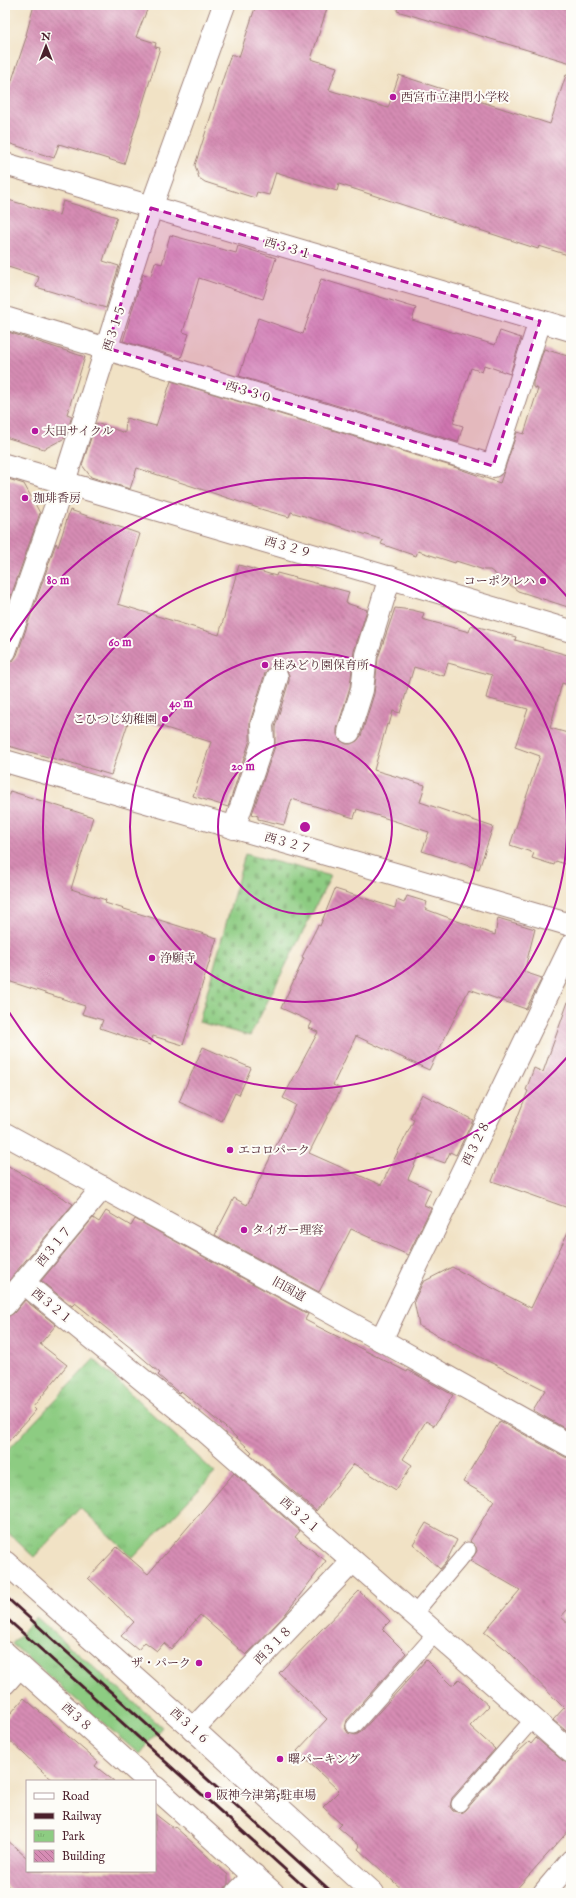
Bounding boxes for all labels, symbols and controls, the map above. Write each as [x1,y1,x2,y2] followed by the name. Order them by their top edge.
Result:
[26,26,66,66] north arrow
[40,30,51,44] text: N
[401,90,509,105] place label: 西宮市立津門小学校
[388,92,398,102] marker: 西宮市立津門小学校
[263,235,313,262] street label: 西３３１
[100,303,129,353] street label: 西３１５
[224,378,274,407] street label: 西３３０
[43,424,114,439] place label: 大田サイクル
[30,426,40,436] marker: 大田サイクル
[33,491,81,506] place label: 珈琲香房
[20,493,30,503] marker: 珈琲香房
[263,534,313,561] street label: 西３２９
[47,573,70,588] text: 80 m
[464,574,535,589] place label: コーポクレハ
[538,576,548,586] marker: コーポクレハ
[109,635,132,650] text: 60 m
[273,658,369,673] place label: 桂みどり園保育所
[260,660,270,670] marker: 桂みどり園保育所
[169,696,194,711] text: 40 m
[73,712,157,727] place label: こひつじ幼稚園
[160,714,170,724] marker: こひつじ幼稚園
[231,759,255,774] text: 20 m
[298,820,312,834] centre of rings
[263,830,313,857] street label: 西３２７
[160,951,196,966] place label: 浄願寺
[147,953,157,963] marker: 浄願寺
[459,1118,494,1168] street label: 西３２８
[238,1143,310,1158] place label: エコロパーク
[225,1145,235,1155] marker: エコロパーク
[33,1223,75,1270] street label: 西３１７
[252,1223,323,1238] place label: タイガー理容
[239,1225,249,1235] marker: タイガー理容
[269,1274,308,1305] street label: 旧国道
[28,1285,75,1327] street label: 西３２１
[277,1494,323,1537] street label: 西３２１
[251,1623,295,1668] street label: 西３１８
[131,1656,191,1671] place label: ザ・パーク
[194,1658,204,1668] marker: ザ・パーク
[58,1700,95,1735] street label: 西３８
[167,1705,213,1748] street label: 西３１６
[288,1752,360,1767] place label: 曙パーキング
[275,1754,285,1764] marker: 曙パーキング
[26,1780,156,1872] legend
[216,1788,316,1803] place label: 阪神今津第5駐車場
[62,1789,90,1804] text: Road
[203,1790,213,1800] marker: 阪神今津第5駐車場
[62,1809,101,1824] text: Railway
[62,1829,85,1844] text: Park
[62,1849,106,1864] text: Building

